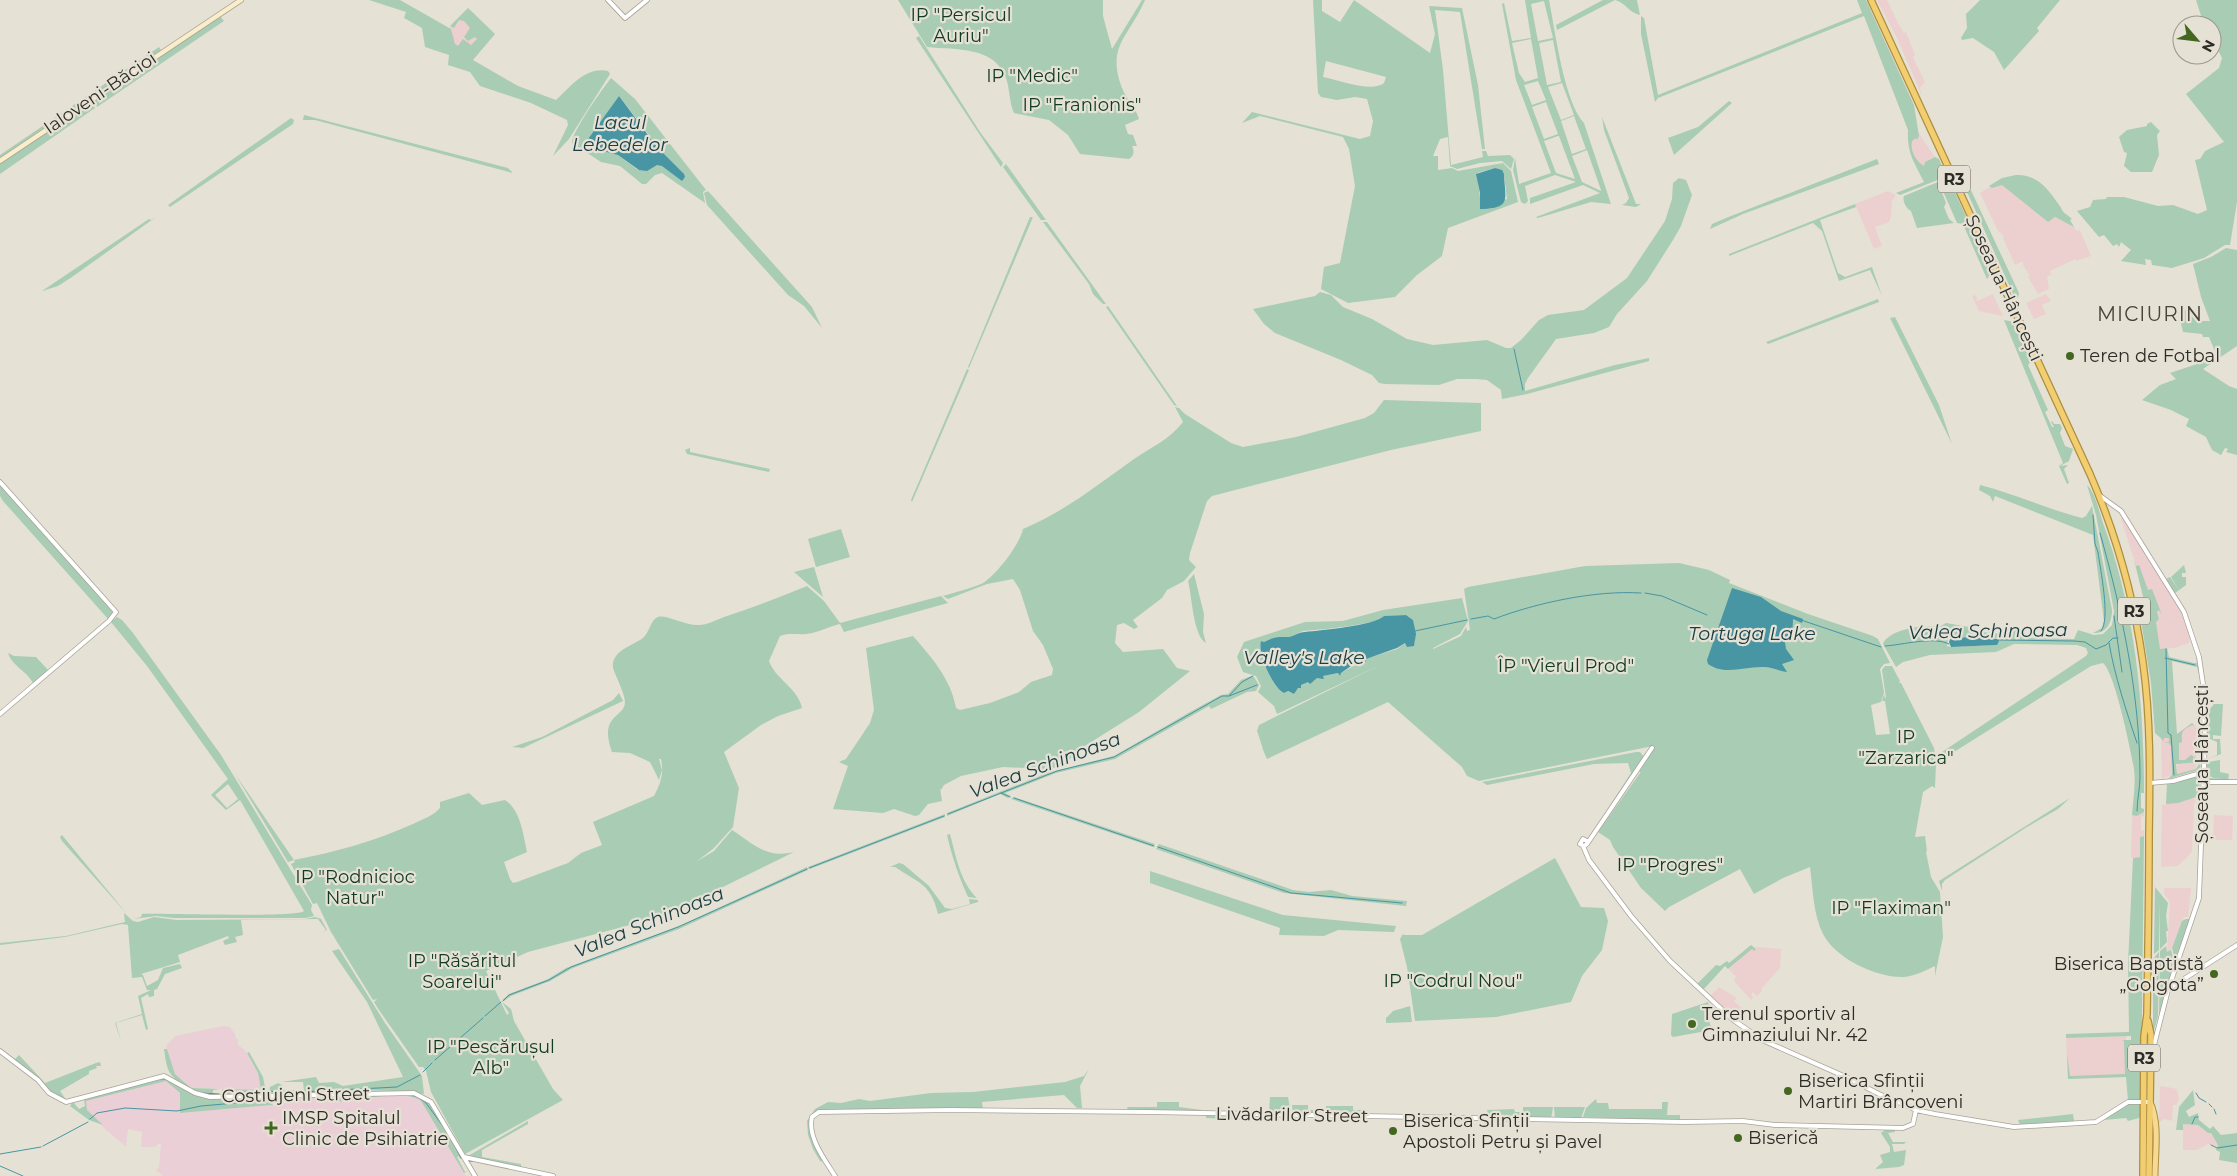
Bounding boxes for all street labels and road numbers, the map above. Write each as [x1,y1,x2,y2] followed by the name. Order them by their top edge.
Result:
[39,47,161,139] street label: Ialoveni-Băcioi
[1938,165,1970,192] road number: R3
[1960,211,2048,365] street label: Șoseaua Hâncești
[2118,598,2150,624] road number: R3
[2191,685,2214,844] street label: Șoseaua Hâncești
[2128,1044,2160,1072] road number: R3
[222,1083,370,1107] street label: Costiujeni Street
[1215,1103,1369,1127] street label: Livădarilor Street

